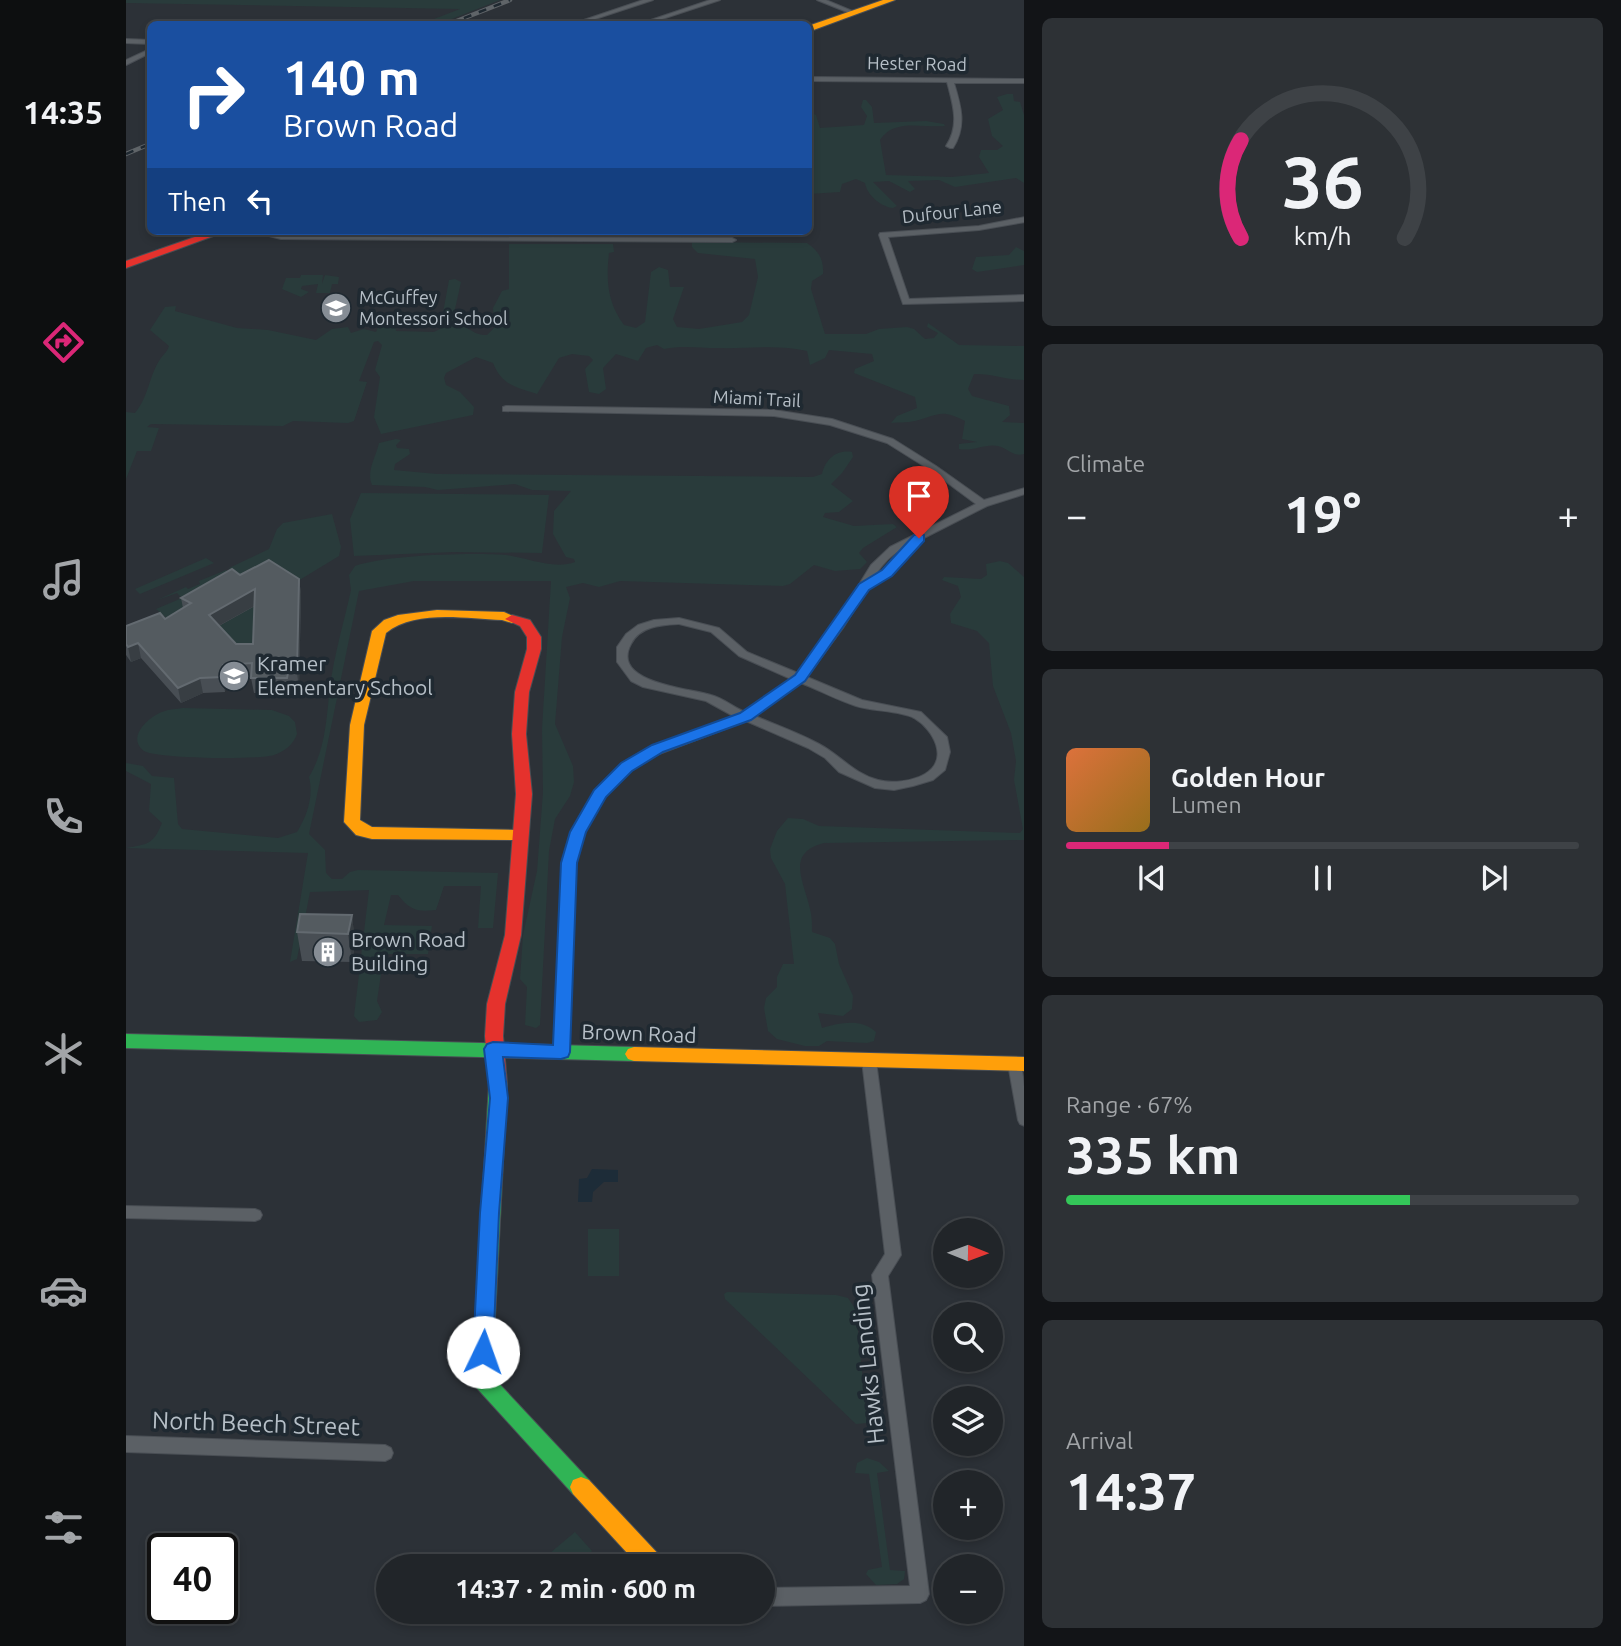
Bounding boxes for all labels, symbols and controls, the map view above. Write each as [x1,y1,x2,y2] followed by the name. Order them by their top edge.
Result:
[168,49,259,140] icon: right
[283,49,420,104] text: 140 m
[867,52,967,74] street label: Hester Road
[23,94,103,130] text: 14:35
[283,107,458,143] text: Brown Road
[1281,140,1364,222] text: 36
[241,182,279,220] icon: left
[168,187,227,216] text: Then
[901,196,1003,226] street label: Dufour Lane
[1294,222,1351,250] text: km/h
[359,287,508,328] place label: McGuffey Montessori School
[319,291,353,325] school or university icon: McGuffey Montessori School
[39,318,88,367] icon: directions
[713,386,802,410] street label: Miami Trail
[1066,451,1145,476] text: Climate
[889,466,949,538] pin
[900,477,938,515] icon: arrive
[1284,485,1361,543] text: 19°
[1066,494,1087,536] text: −
[1558,494,1579,536] text: +
[39,555,88,604] icon: music
[257,651,433,699] place label: Kramer Elementary School
[217,659,251,693] school or university icon: Kramer Elementary School
[1171,763,1325,792] text: Golden Hour
[39,792,88,841] icon: phone
[1171,792,1242,817] text: Lumen
[1133,859,1171,897] icon: previous
[1304,859,1342,897] icon: pause
[1475,859,1513,897] icon: next
[351,927,466,975] place label: Brown Road Building
[311,935,345,969] building icon: Brown Road Building
[581,1019,697,1047] street label: Brown Road
[39,1029,88,1078] icon: climate
[1066,1092,1193,1117] text: Range · 67%
[1066,1126,1240,1184] text: 335 km
[933,1218,1003,1288] north arrow
[933,1218,1003,1624] map controls
[39,1266,88,1315] icon: car
[846,1282,889,1446] street label: Hawks Landing
[933,1302,1003,1372] button: search
[446,1315,520,1389] position arrow
[933,1386,1003,1456] button: layers
[152,1406,361,1441] street label: North Beech Street
[1066,1428,1133,1453] text: Arrival
[1066,1462,1196,1520] text: 14:37
[933,1470,1003,1540] button: +
[39,1503,88,1552] icon: filters
[147,1533,238,1624] speed limit sign: 40
[933,1554,1003,1624] button: −
[455,1574,696,1603] text: 14:37 · 2 min · 600 m

